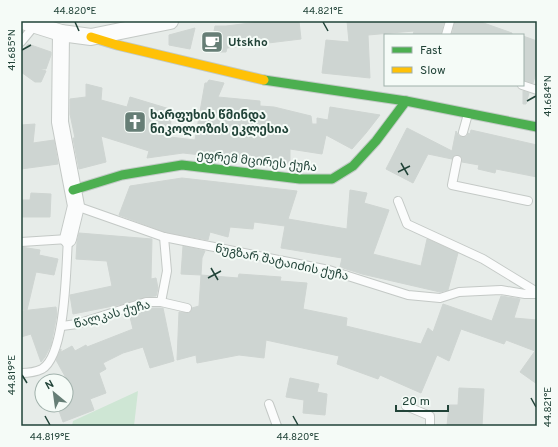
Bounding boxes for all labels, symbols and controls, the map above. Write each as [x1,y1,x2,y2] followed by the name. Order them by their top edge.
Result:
[53,5,97,18] text: 44.820°E
[303,5,343,18] text: 44.821°E
[6,29,19,71] text: 41.685°N
[199,29,225,55] cafe icon: Utskho
[384,34,524,86] legend
[228,35,268,51] place label: Utskho
[420,43,442,59] text: Fast
[420,63,446,79] text: Slow
[542,75,555,117] text: 41.684°N
[150,108,289,138] place label: ხარფუხის წმინდა ნიკოლოზის ეკლესია
[122,109,148,135] church icon: ხარფუხის წმინდა ნიკოლოზის ეკლესია
[196,148,318,176] street label: ეფრემ მცირეს ქუჩა
[214,241,350,285] street label: ნუგზარ შატაიძის ქუჩა
[72,297,152,333] street label: წალკას ქუჩა
[6,355,19,395] text: 44.819°E
[34,373,74,413] north arrow
[43,377,56,393] text: N
[396,387,448,413] scale bar
[542,387,555,427] text: 44.821°E
[402,394,430,410] text: 20 m
[30,431,70,444] text: 44.819°E
[276,431,320,444] text: 44.820°E

